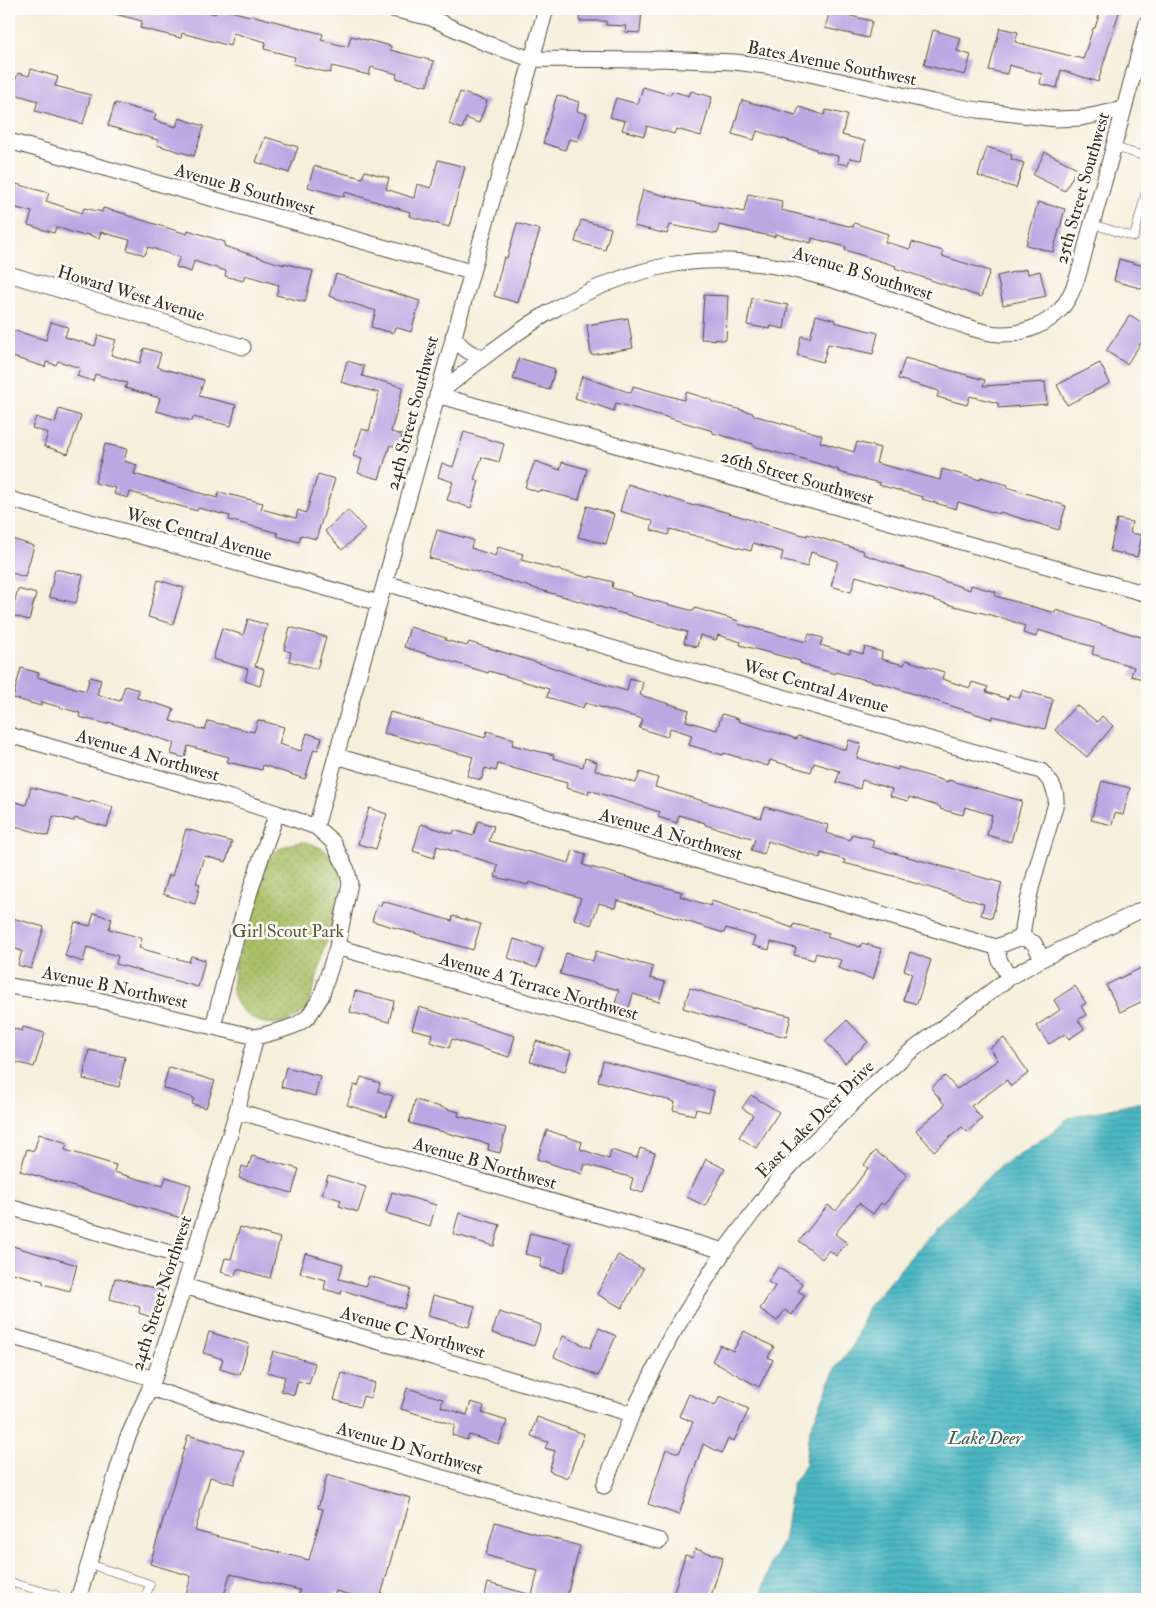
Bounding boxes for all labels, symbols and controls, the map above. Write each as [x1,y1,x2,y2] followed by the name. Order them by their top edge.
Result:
[745,36,919,91] street label: Bates Avenue Southwest
[1050,109,1115,267] street label: 25th Street Southwest
[171,158,318,221] street label: Avenue B Southwest
[789,241,936,306] street label: Avenue B Southwest
[54,260,208,327] street label: Howard West Avenue
[381,333,444,493] street label: 24th Street Southwest
[718,445,876,510] street label: 26th Street Southwest
[122,502,275,566] street label: West Central Avenue
[739,654,892,718] street label: West Central Avenue
[73,724,222,787] street label: Avenue A Northwest
[596,803,745,866] street label: Avenue A Northwest
[232,920,345,943] park label: Girl Scout Park
[436,947,641,1026] street label: Avenue A Terrace Northwest
[39,961,190,1014] street label: Avenue B Northwest
[751,1055,880,1183] street label: East Lake Deer Drive
[410,1132,559,1195] street label: Avenue B Northwest
[126,1213,197,1374] street label: 24th Street Northwest
[337,1301,488,1364] street label: Avenue C Northwest
[333,1416,486,1480] street label: Avenue D Northwest
[947,1426,1023,1450] water label: Lake Deer

